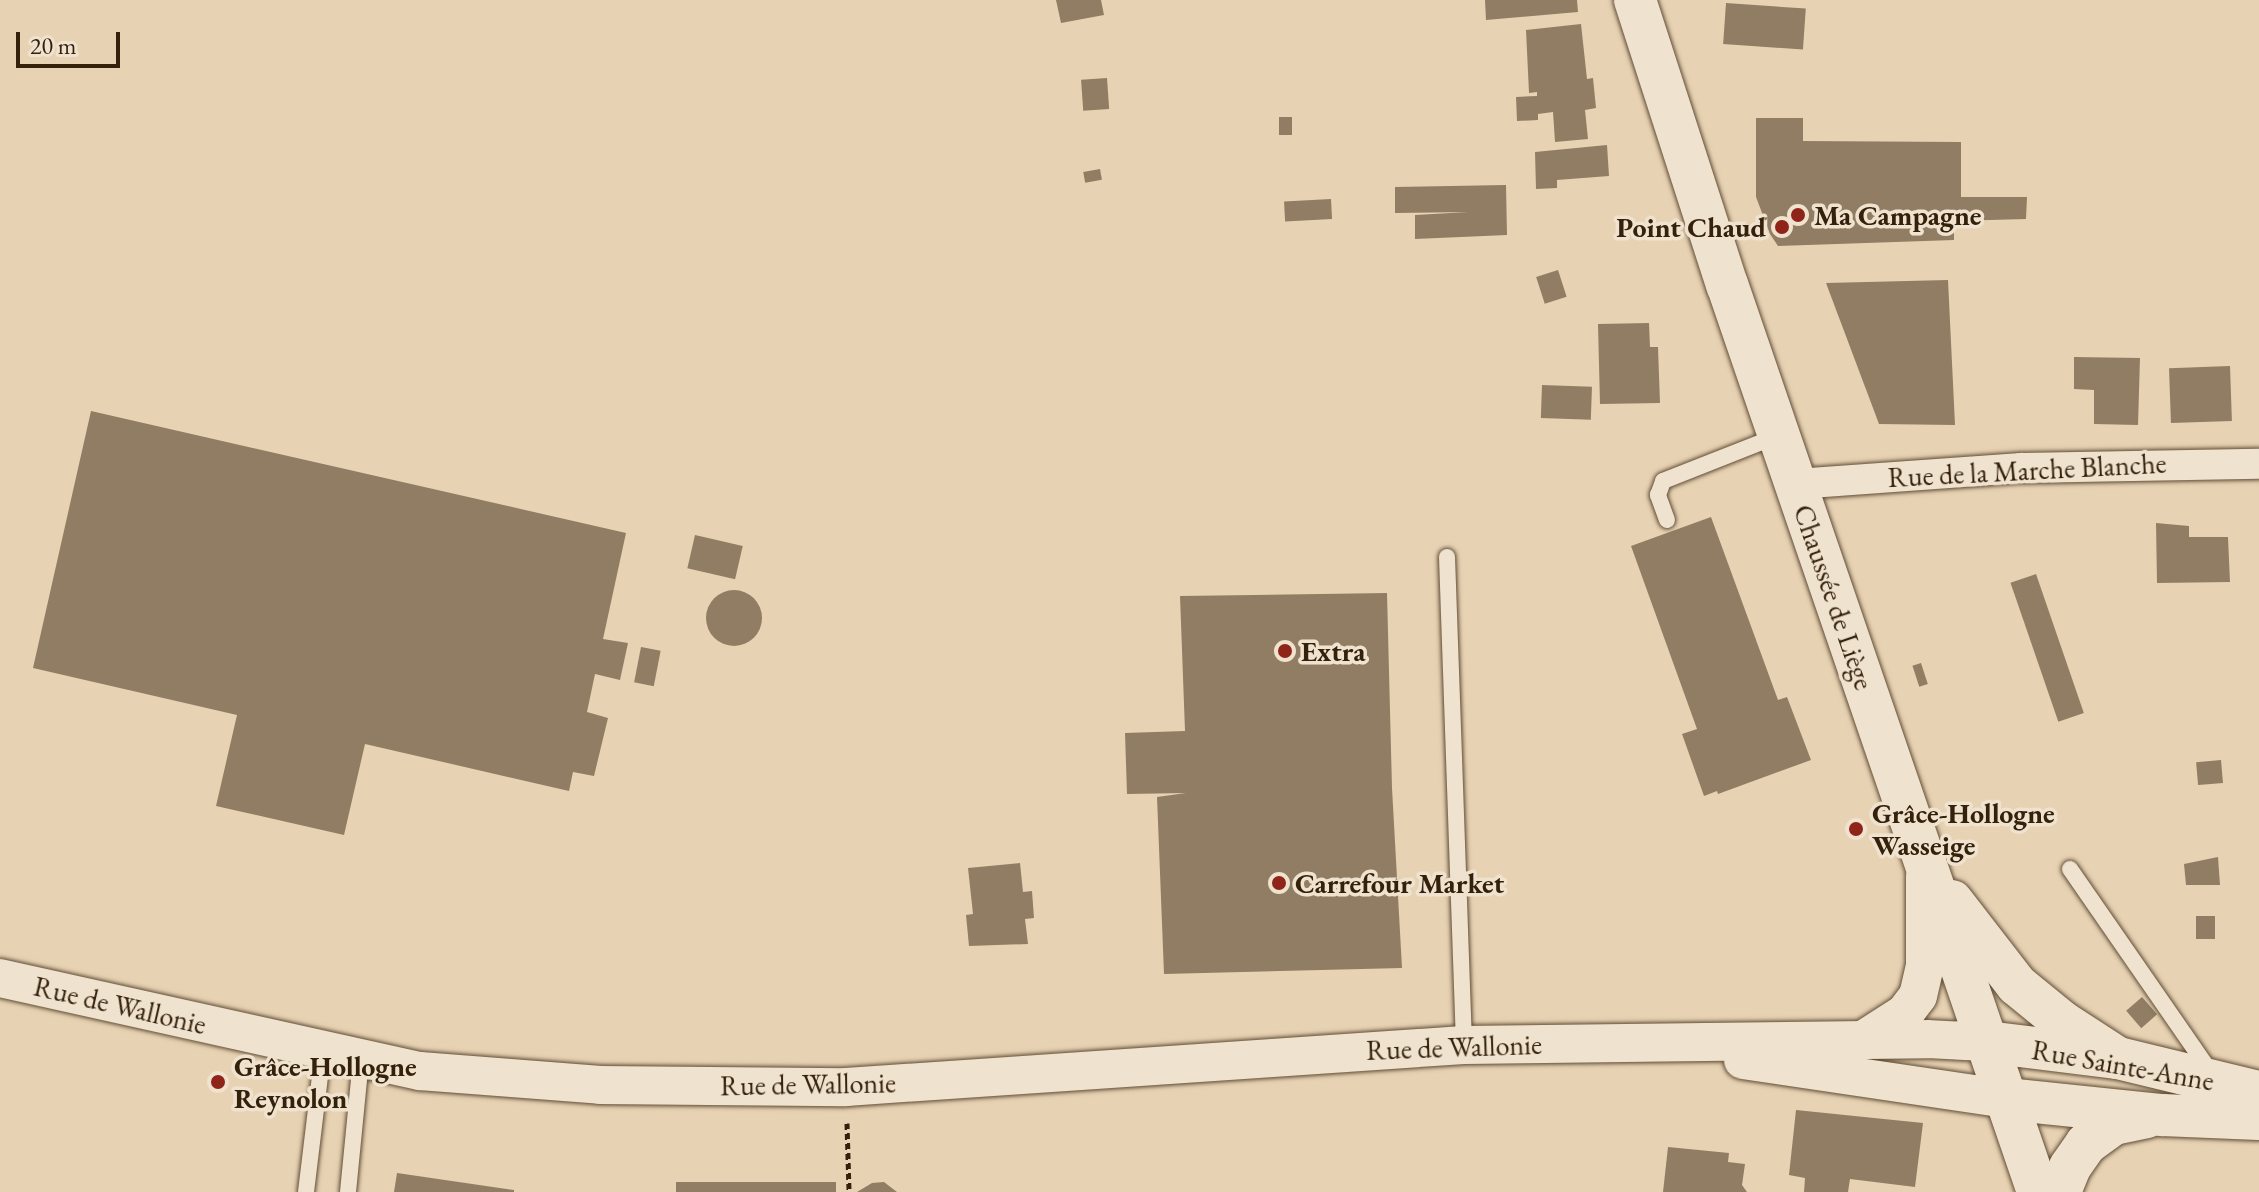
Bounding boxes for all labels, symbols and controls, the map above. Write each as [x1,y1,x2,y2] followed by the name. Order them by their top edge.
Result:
[20,16,124,66] scale bar
[30,30,77,61] text: 20 m
[1814,198,1981,232] place label: Ma Campagne
[1789,206,1807,224] marker: Ma Campagne
[1616,210,1766,244] place label: Point Chaud
[1773,218,1791,236] marker: Point Chaud
[1887,446,2167,494] street label: Rue de la Marche Blanche
[1787,500,1881,694] street label: Chaussée de Liège
[1301,634,1366,668] place label: Extra
[1276,642,1294,660] marker: Extra
[1872,796,2055,862] place label: Grâce-Hollogne Wasseige
[1847,820,1865,838] marker: Grâce-Hollogne Wasseige
[1295,866,1504,900] place label: Carrefour Market
[1270,874,1288,892] marker: Carrefour Market
[31,969,209,1041] street label: Rue de Wallonie
[1366,1027,1542,1067] street label: Rue de Wallonie
[2029,1032,2217,1098] street label: Rue Sainte-Anne
[234,1049,417,1115] place label: Grâce-Hollogne Reynolon
[720,1066,896,1102] street label: Rue de Wallonie
[209,1073,227,1091] marker: Grâce-Hollogne Reynolon

